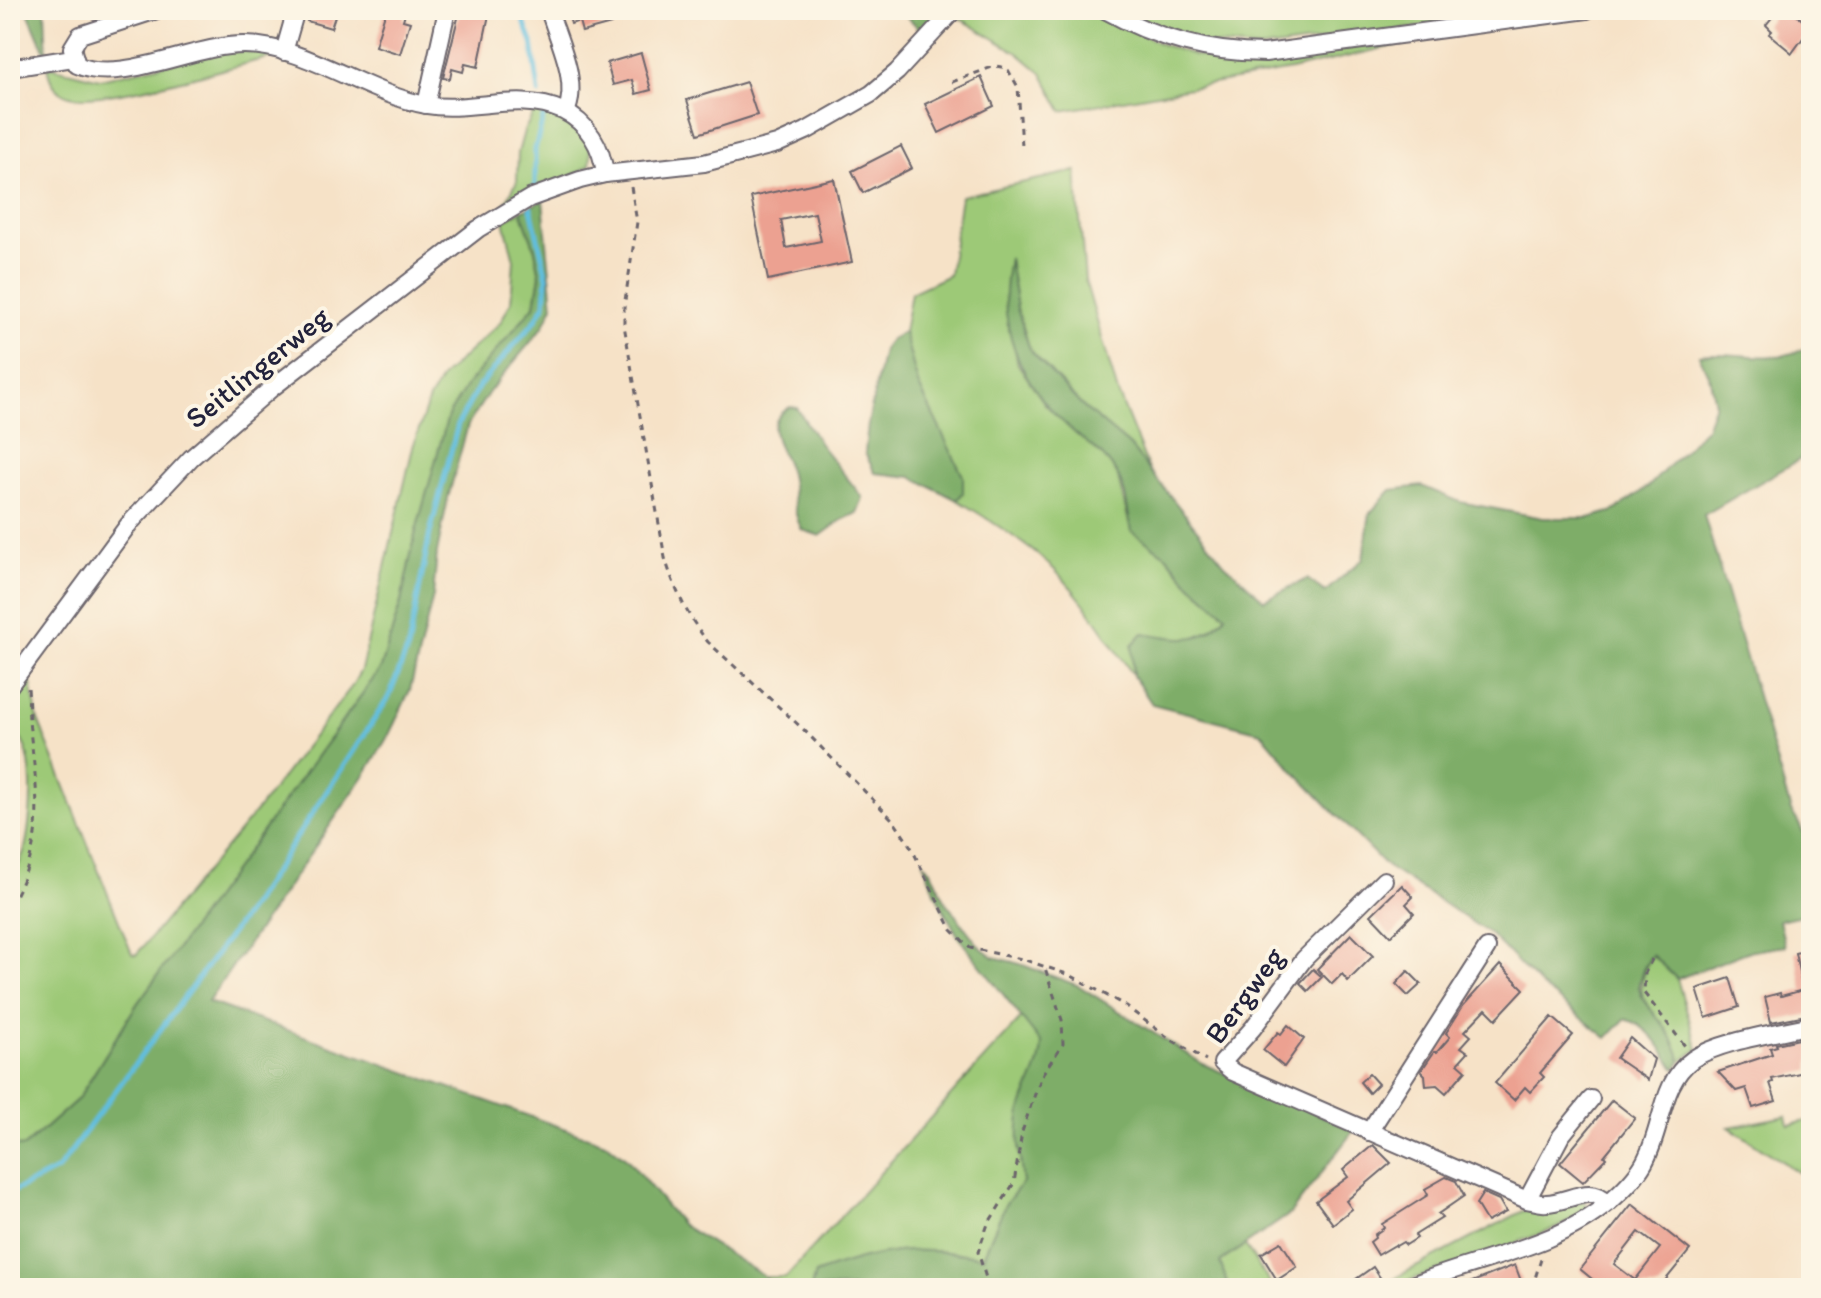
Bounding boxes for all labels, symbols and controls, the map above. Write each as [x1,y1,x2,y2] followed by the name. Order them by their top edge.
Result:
[178,297,337,436] street label: Seitlingerweg
[1196,939,1292,1051] street label: Bergweg

